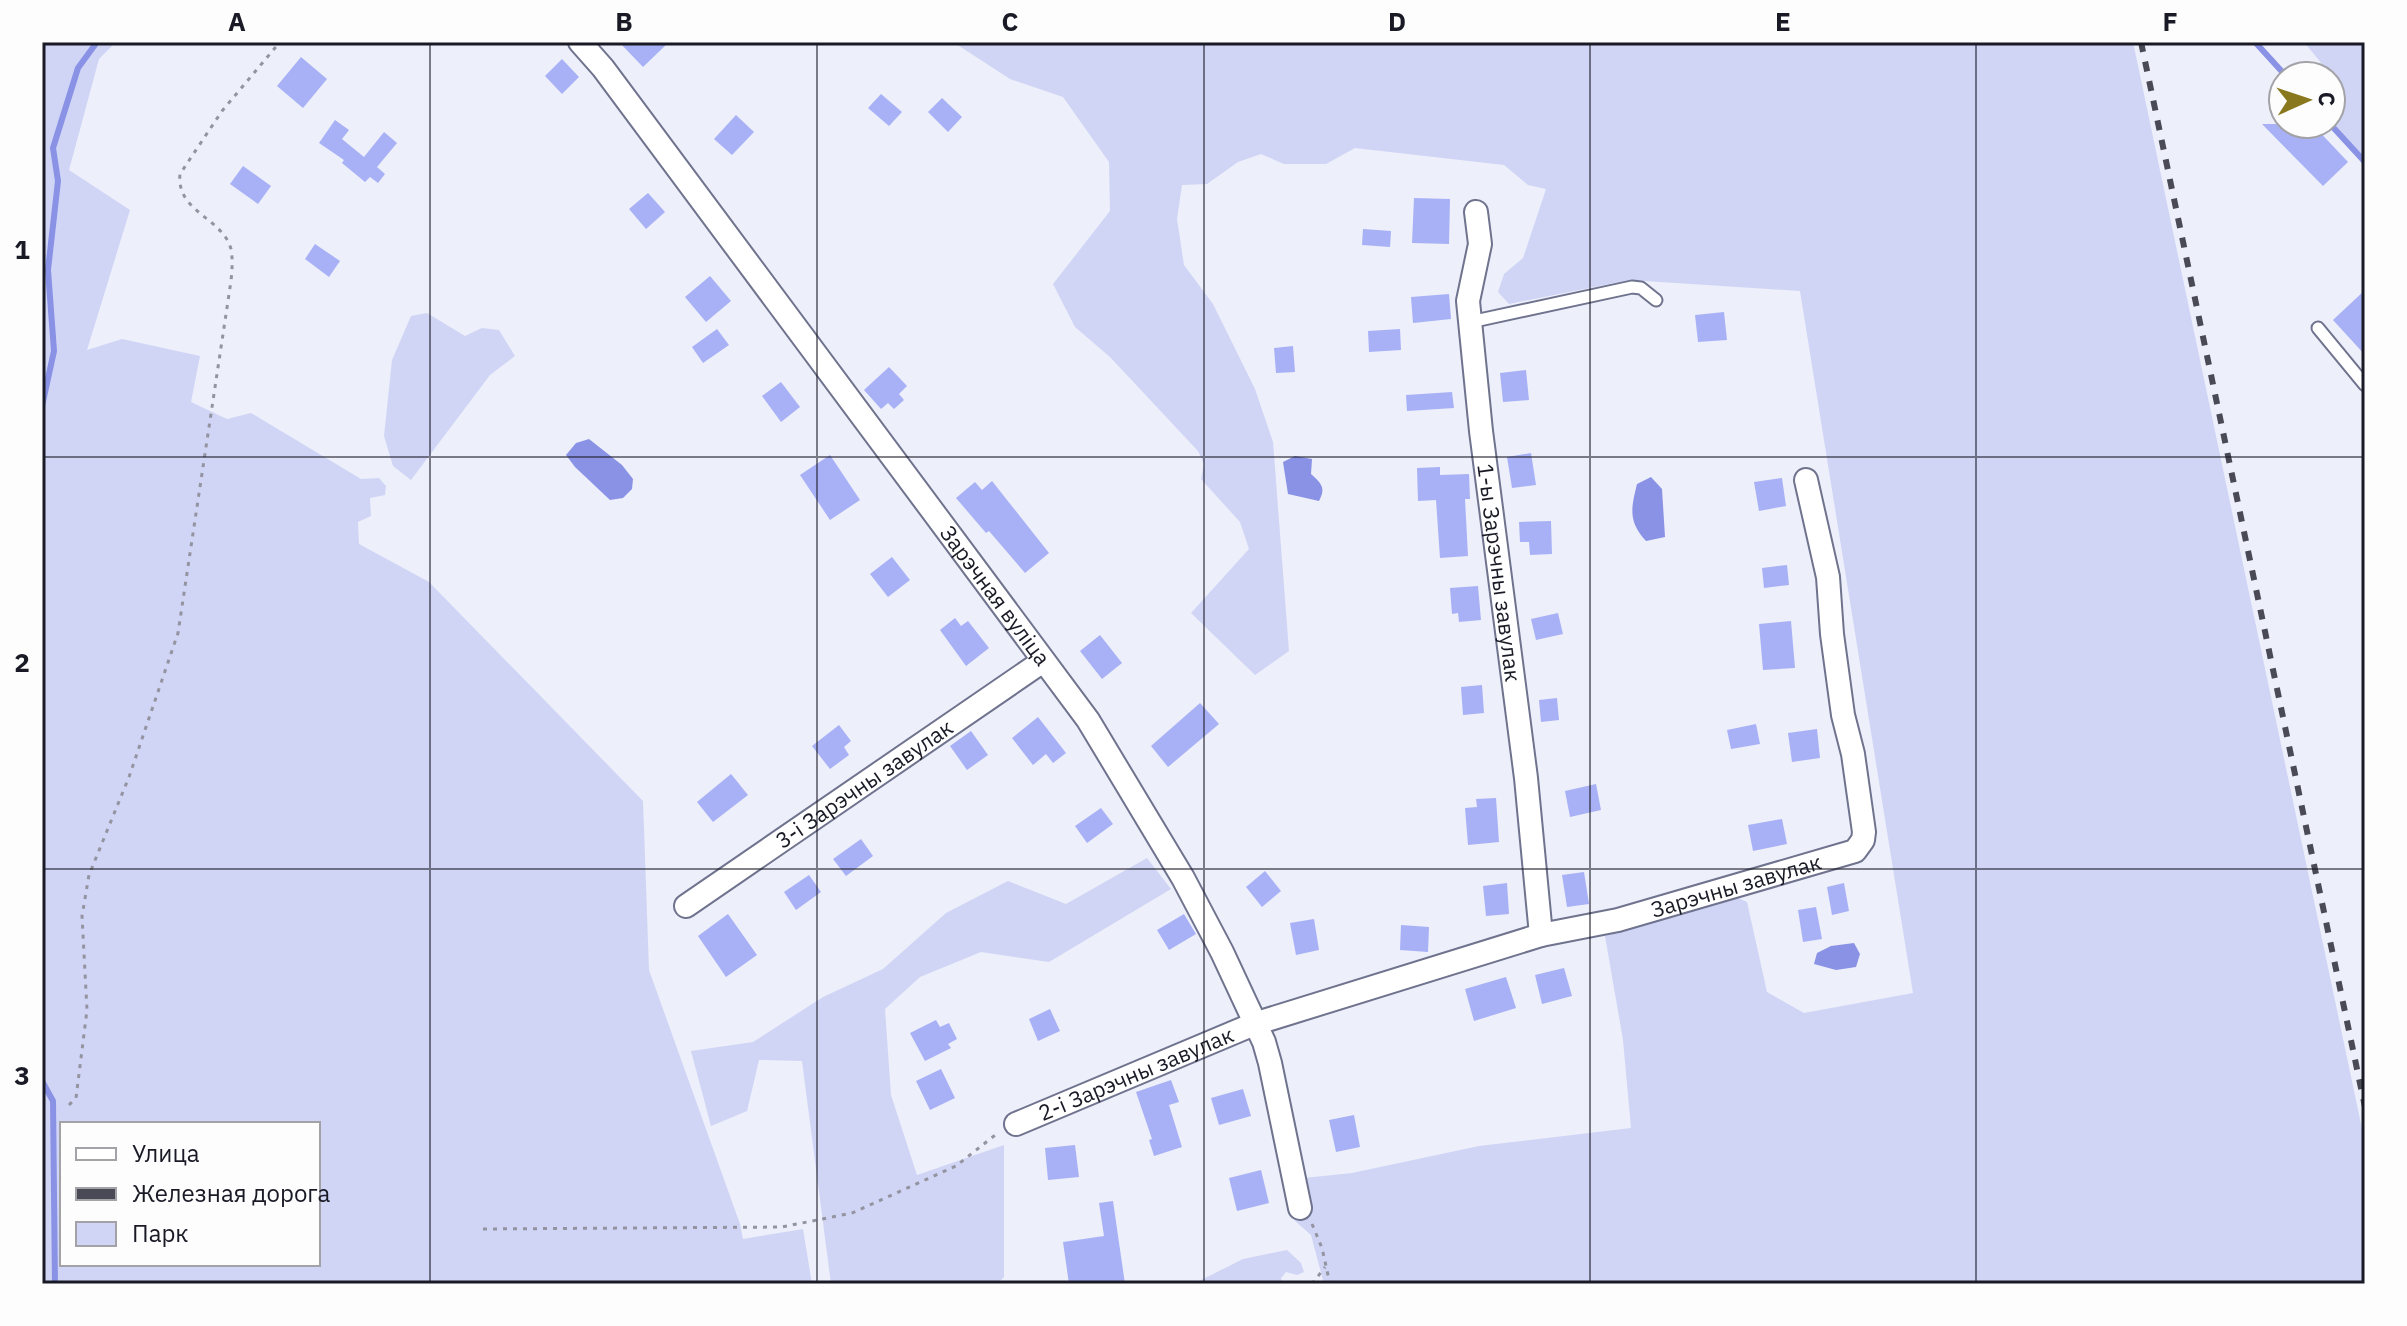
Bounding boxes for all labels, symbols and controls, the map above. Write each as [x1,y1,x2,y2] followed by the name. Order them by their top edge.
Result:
[228,4,246,38] text: A
[615,4,633,38] text: B
[1002,4,1019,38] text: C
[1388,4,1406,38] text: D
[1775,4,1791,38] text: E
[2162,4,2178,38] text: F
[2267,60,2347,140] north arrow
[2313,91,2342,107] text: С
[14,232,30,266] text: 1
[1471,462,1528,683] street label: 1-ы Зарэчны завулак
[934,519,1058,671] street label: Зарэчная вуліца
[14,645,30,679] text: 2
[769,712,958,854] street label: 3-і Зарэчны завулак
[1647,847,1825,924] street label: Зарэчны завулак
[1034,1019,1238,1127] street label: 2-і Зарэчны завулак
[14,1058,30,1092] text: 3
[60,1122,320,1266] legend
[132,1137,200,1169] text: Улица
[132,1177,330,1209] text: Железная дорога
[132,1217,189,1249] text: Парк

